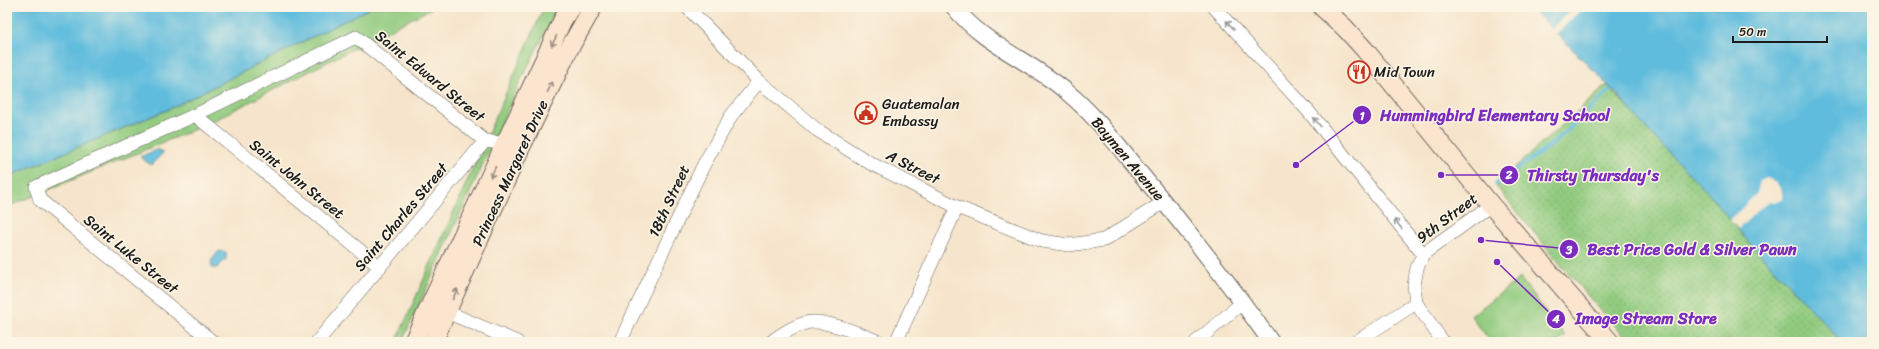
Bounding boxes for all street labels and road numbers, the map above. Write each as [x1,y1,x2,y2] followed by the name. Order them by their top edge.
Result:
[369,23,491,129] street label: Saint Edward Street
[465,95,556,251] street label: Princess Margaret Drive
[1085,111,1172,207] street label: Baymen Avenue
[243,132,351,226] street label: Saint John Street
[881,142,945,192] street label: A Street
[347,156,455,277] street label: Saint Charles Street
[641,160,697,242] street label: 18th Street
[1411,186,1484,250] street label: 9th Street
[78,207,185,301] street label: Saint Luke Street

